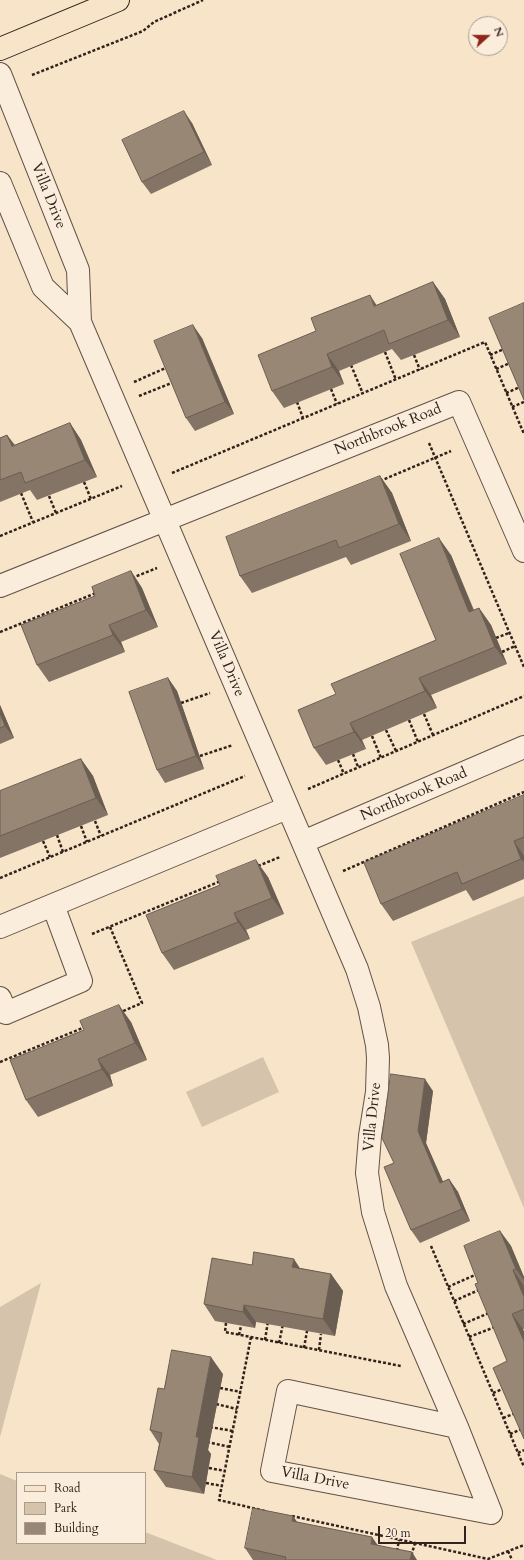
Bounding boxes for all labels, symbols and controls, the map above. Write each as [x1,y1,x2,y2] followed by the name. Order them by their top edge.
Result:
[468,16,508,56] north arrow
[490,25,507,39] text: N
[27,160,69,232] street label: Villa Drive
[332,400,444,460] street label: Northbrook Road
[204,628,248,700] street label: Villa Drive
[358,764,470,826] street label: Northbrook Road
[360,1081,386,1153] street label: Villa Drive
[279,1464,351,1494] street label: Villa Drive
[16,1472,146,1544] legend
[54,1480,80,1496] text: Road
[54,1500,77,1516] text: Park
[380,1518,468,1544] scale bar
[54,1520,98,1536] text: Building
[385,1525,411,1541] text: 20 m

